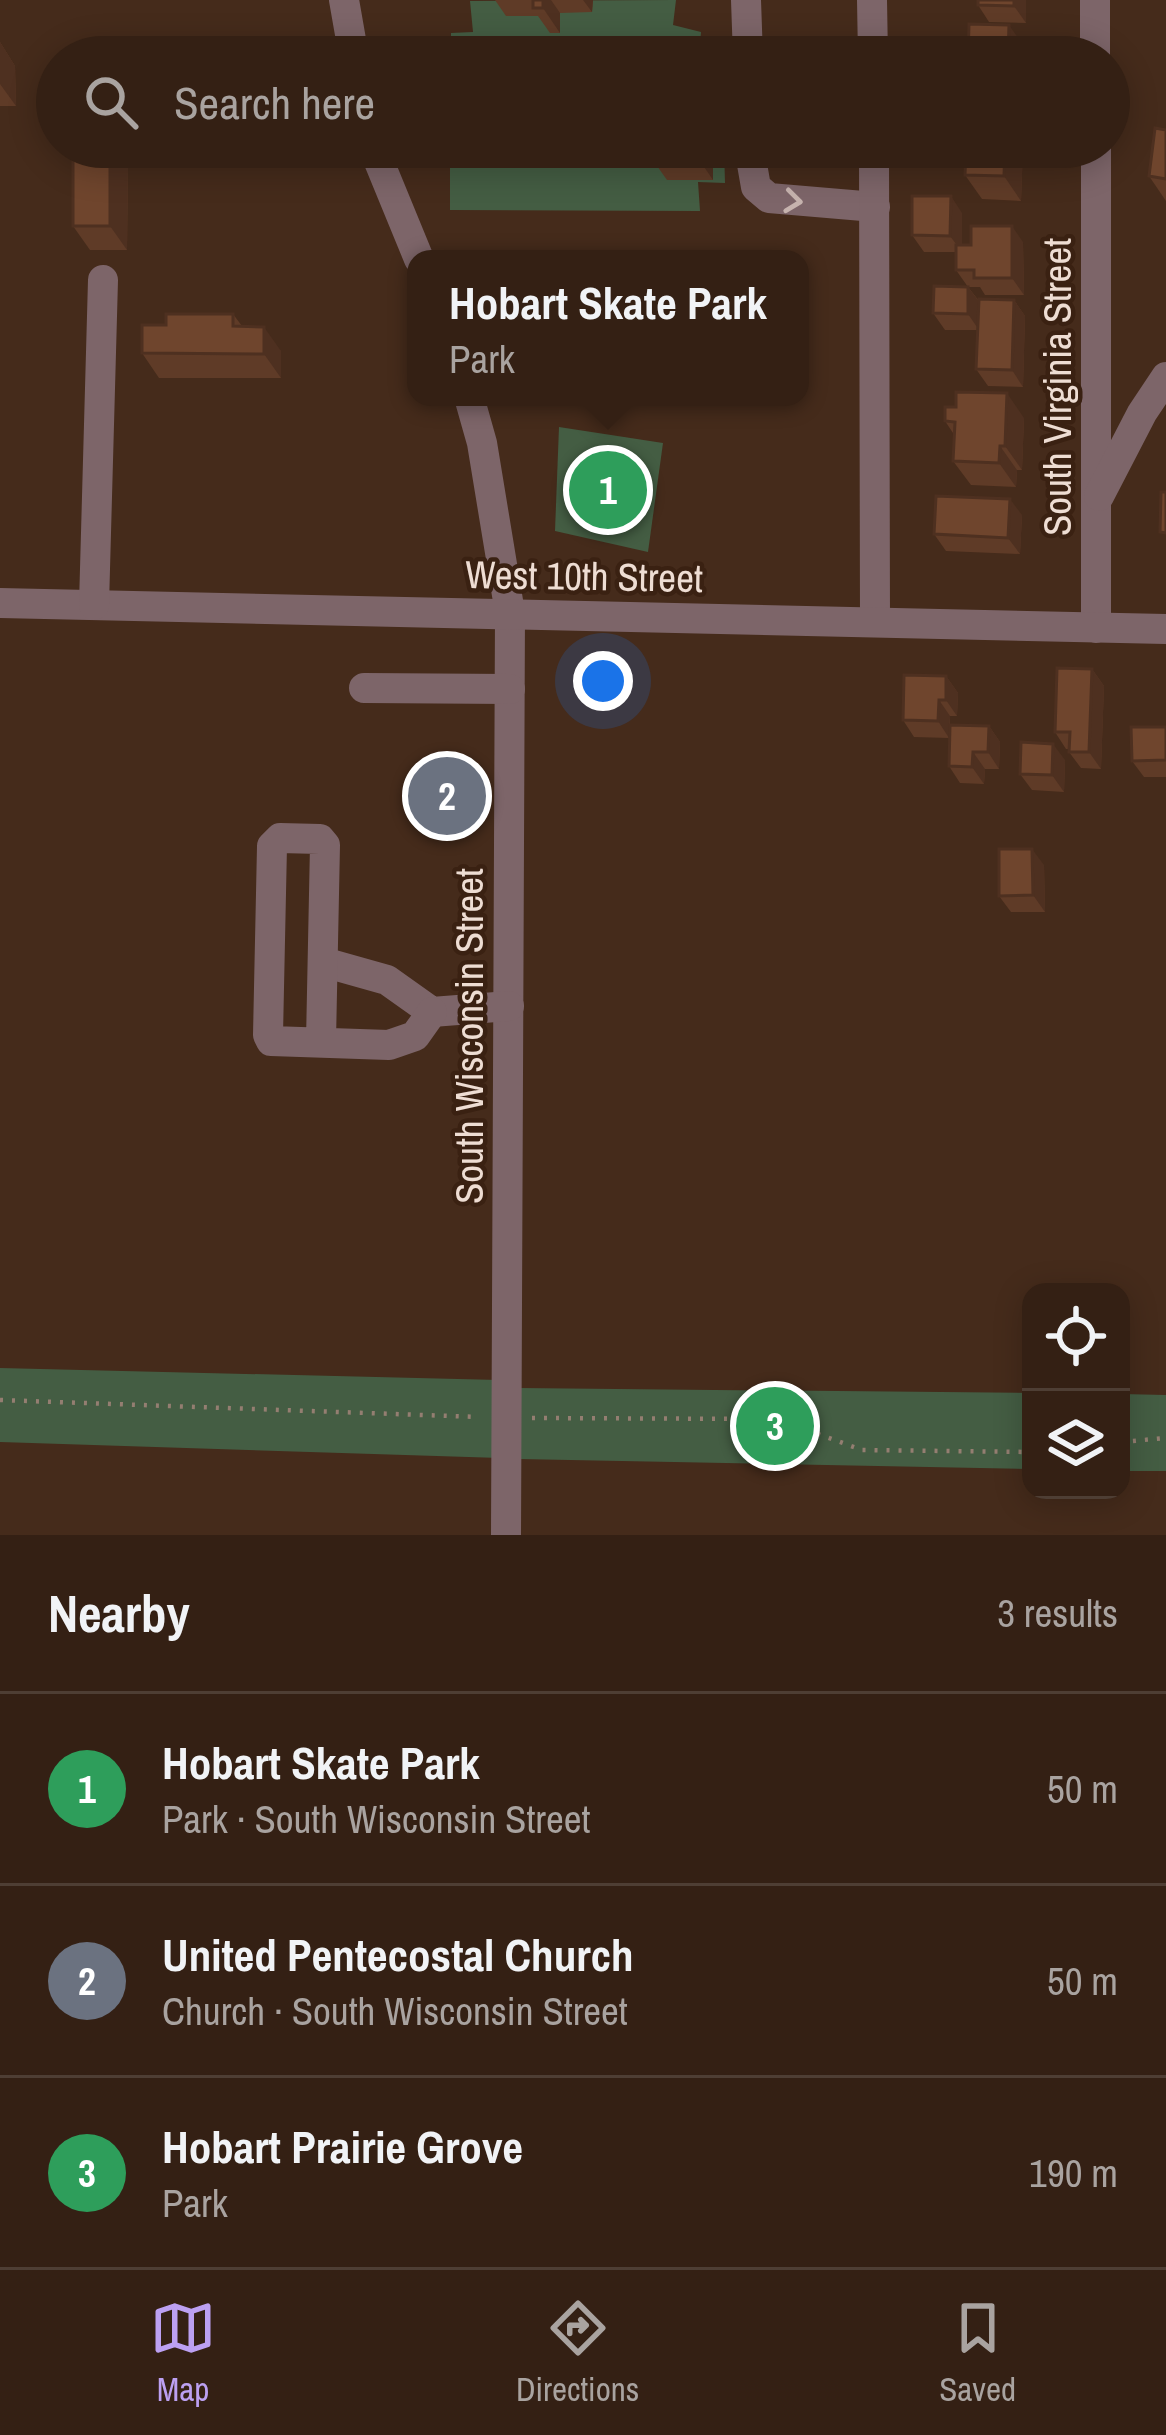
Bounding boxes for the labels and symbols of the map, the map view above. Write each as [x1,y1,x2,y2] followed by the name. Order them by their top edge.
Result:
[784,188,803,213] one-way arrow
[1031,238,1083,536] street label: South Virginia Street
[569,445,647,535] pin: 1
[465,548,703,604] street label: West 10th Street
[573,651,633,711] your location
[408,751,486,841] pin: 2
[443,868,495,1204] street label: South Wisconsin Street
[736,1381,814,1471] pin: 3

